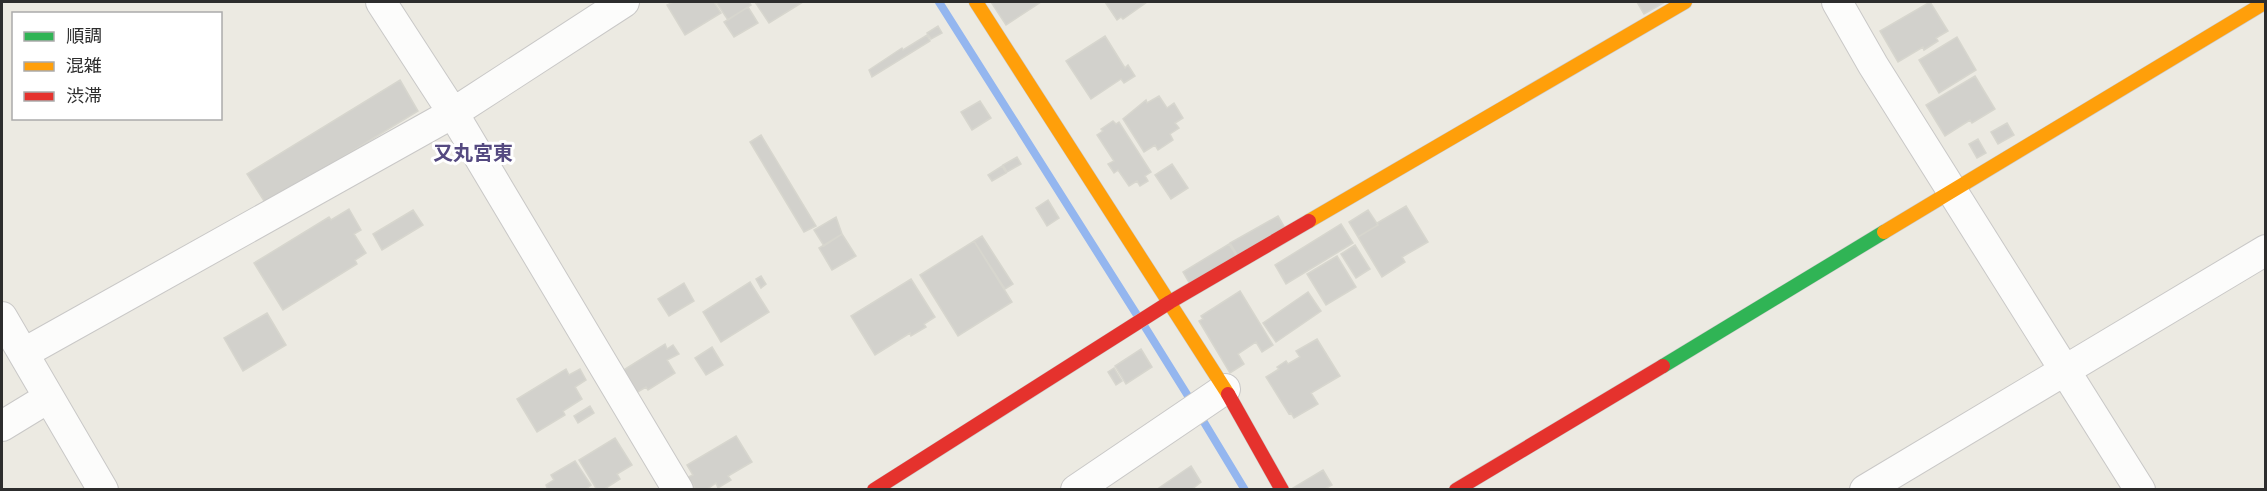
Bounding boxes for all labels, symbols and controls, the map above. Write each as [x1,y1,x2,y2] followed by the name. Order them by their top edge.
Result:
[12,12,222,120] legend
[66,23,102,48] text: 順調
[66,53,102,78] text: 混雑
[66,83,102,108] text: 渋滞
[433,139,513,166] district label: 又丸宮東

